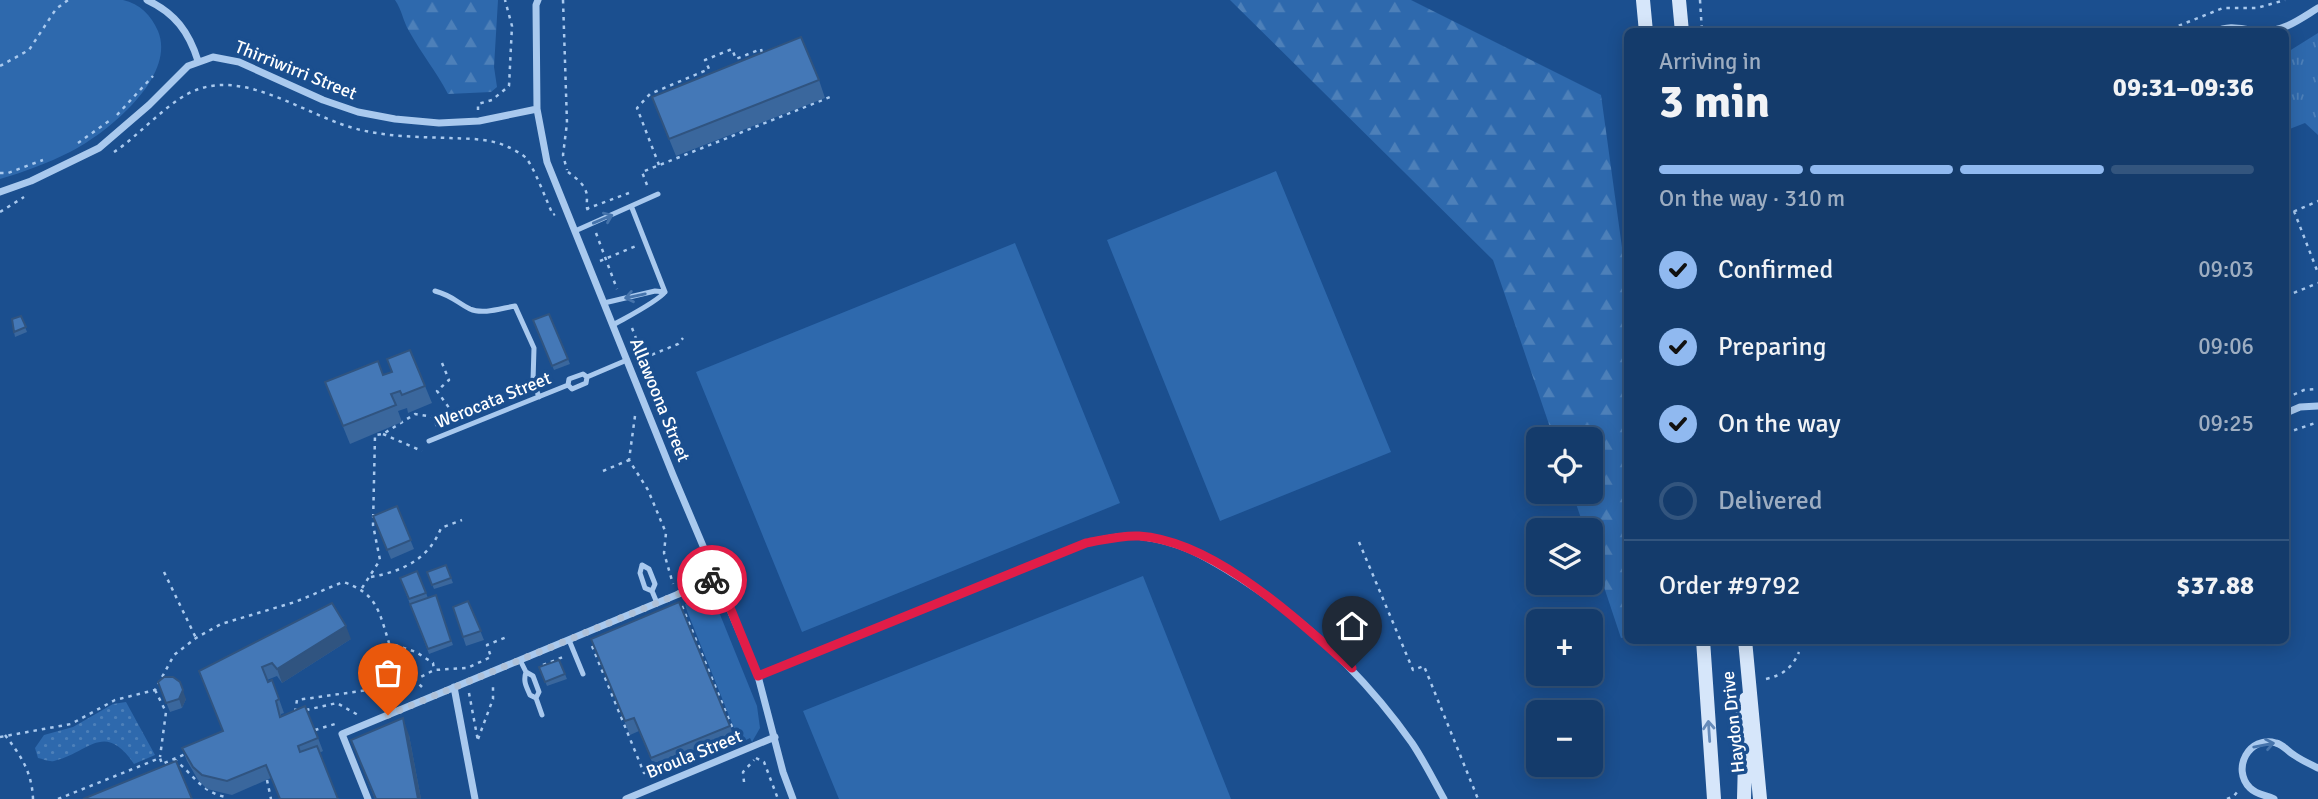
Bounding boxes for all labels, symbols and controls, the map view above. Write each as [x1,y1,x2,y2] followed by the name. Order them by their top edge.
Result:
[232,36,360,104] street label: Thirriwirri Street
[1659,47,1761,76] text: Arriving in
[2113,72,2254,104] text: 09:31–09:36
[1659,74,1770,130] text: 3 min
[1659,184,1845,213] text: On the way · 310 m
[592,212,614,225] one-way arrow
[1659,251,1697,289] icon: check
[1718,254,1833,286] text: Confirmed
[2198,255,2254,284] text: 09:03
[624,290,647,304] one-way arrow
[1659,328,1697,366] icon: check
[1718,331,1826,363] text: Preparing
[2198,332,2254,361] text: 09:06
[625,335,695,465] street label: Allawoona Street
[432,367,554,433] street label: Werocata Street
[1659,405,1697,443] icon: check
[1718,408,1841,440] text: On the way
[2198,409,2254,438] text: 09:25
[1526,427,1603,777] map controls
[1526,427,1603,504] button: locate
[1718,485,1823,517] text: Delivered
[1526,518,1603,595] button: layers
[677,545,747,615] courier
[693,561,731,599] icon: bike
[1659,570,1800,602] text: Order #9792
[2176,570,2254,602] text: $37.88
[1322,596,1382,668] pin
[1333,607,1371,645] icon: home
[1526,609,1603,686] button: +
[358,643,418,715] pin
[369,654,407,692] icon: bag
[1717,670,1749,774] street label: Haydon Drive
[1526,700,1603,777] button: −
[1703,720,1716,743] one-way arrow
[643,725,745,783] street label: Broula Street
[2252,737,2275,751] one-way arrow

